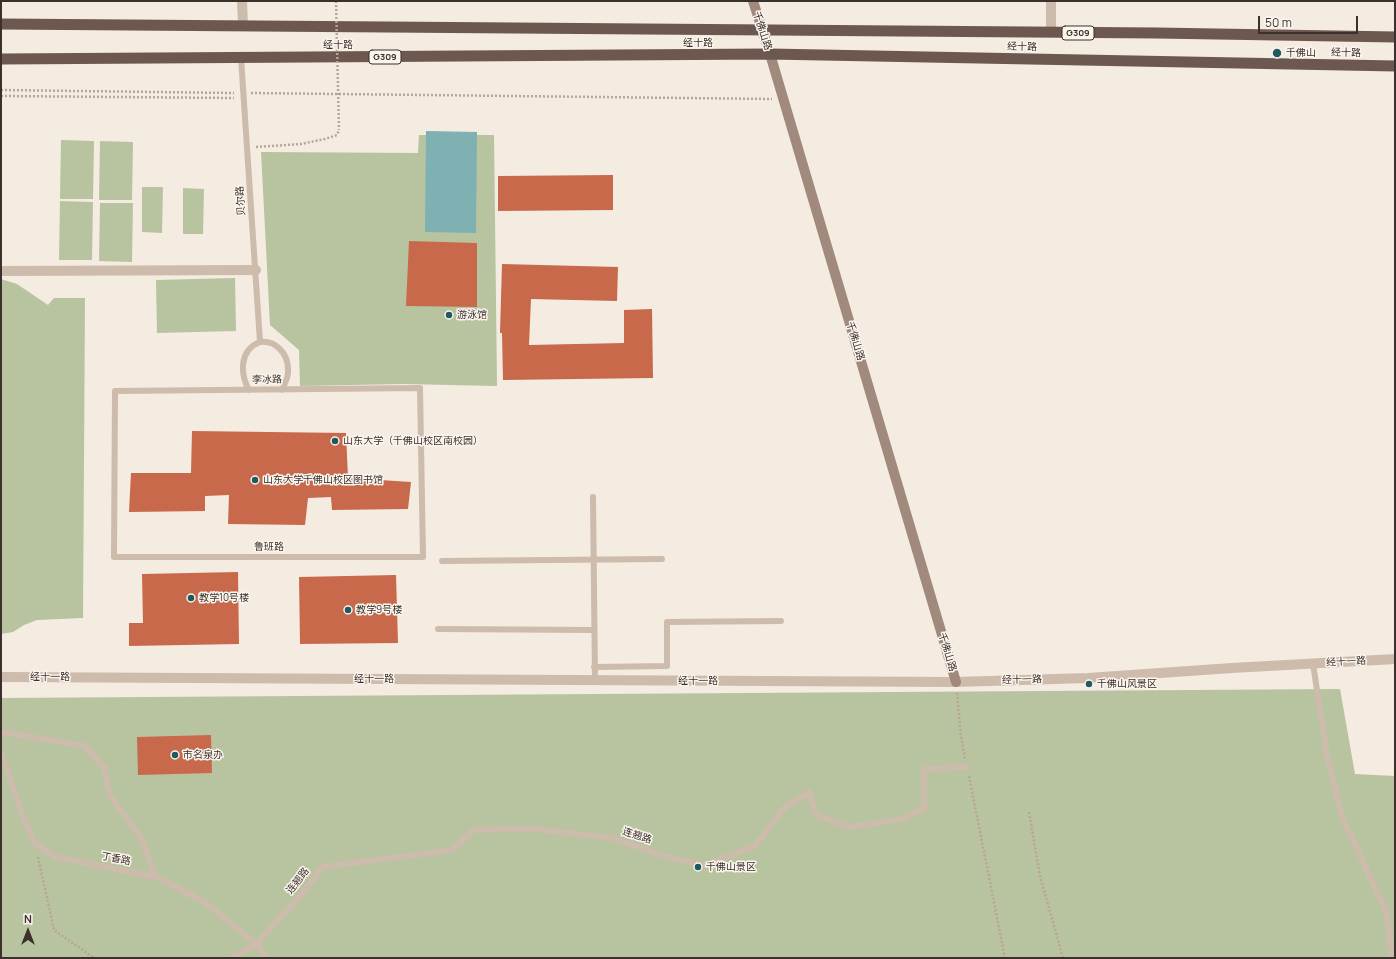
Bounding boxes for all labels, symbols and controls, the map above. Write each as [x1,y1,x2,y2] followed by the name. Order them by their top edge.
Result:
[1260,8,1360,34] scale bar
[750,10,774,52] street label: 千佛山路
[1265,14,1292,31] text: 50 m
[1062,26,1094,40] road number: G309
[683,37,713,49] street label: 经十路
[323,39,353,51] street label: 经十路
[1007,41,1037,53] street label: 经十路
[1271,47,1283,59] marker: 千佛山
[1286,47,1316,59] place label: 千佛山
[1331,47,1361,59] street label: 经十路
[369,50,401,64] road number: G309
[234,186,248,216] street label: 贝尔路
[457,309,487,321] place label: 游泳馆
[444,310,454,320] marker: 游泳馆
[843,320,867,362] street label: 千佛山路
[252,374,282,386] street label: 李冰路
[343,435,483,447] place label: 山东大学（千佛山校区南校园）
[330,436,340,446] marker: 山东大学（千佛山校区南校园）
[263,474,383,486] place label: 山东大学千佛山校区图书馆
[250,475,260,485] marker: 山东大学千佛山校区图书馆
[254,541,284,553] street label: 鲁班路
[199,592,249,604] place label: 教学10号楼
[186,593,196,603] marker: 教学10号楼
[356,604,402,616] place label: 教学9号楼
[343,605,353,615] marker: 教学9号楼
[935,631,959,673] street label: 千佛山路
[1326,655,1366,669] street label: 经十一路
[30,671,70,683] street label: 经十一路
[354,673,394,685] street label: 经十一路
[1002,674,1042,686] street label: 经十一路
[678,675,718,687] street label: 经十一路
[1097,678,1157,690] place label: 千佛山风景区
[1084,679,1094,689] marker: 千佛山风景区
[183,749,223,761] place label: 市名泉办
[170,750,180,760] marker: 市名泉办
[621,826,653,846] street label: 连翘路
[100,850,132,868] street label: 丁香路
[706,861,756,873] place label: 千佛山景区
[693,862,703,872] marker: 千佛山景区
[284,865,312,897] street label: 连翘路
[8,911,48,951] north arrow
[24,911,32,926] text: N

